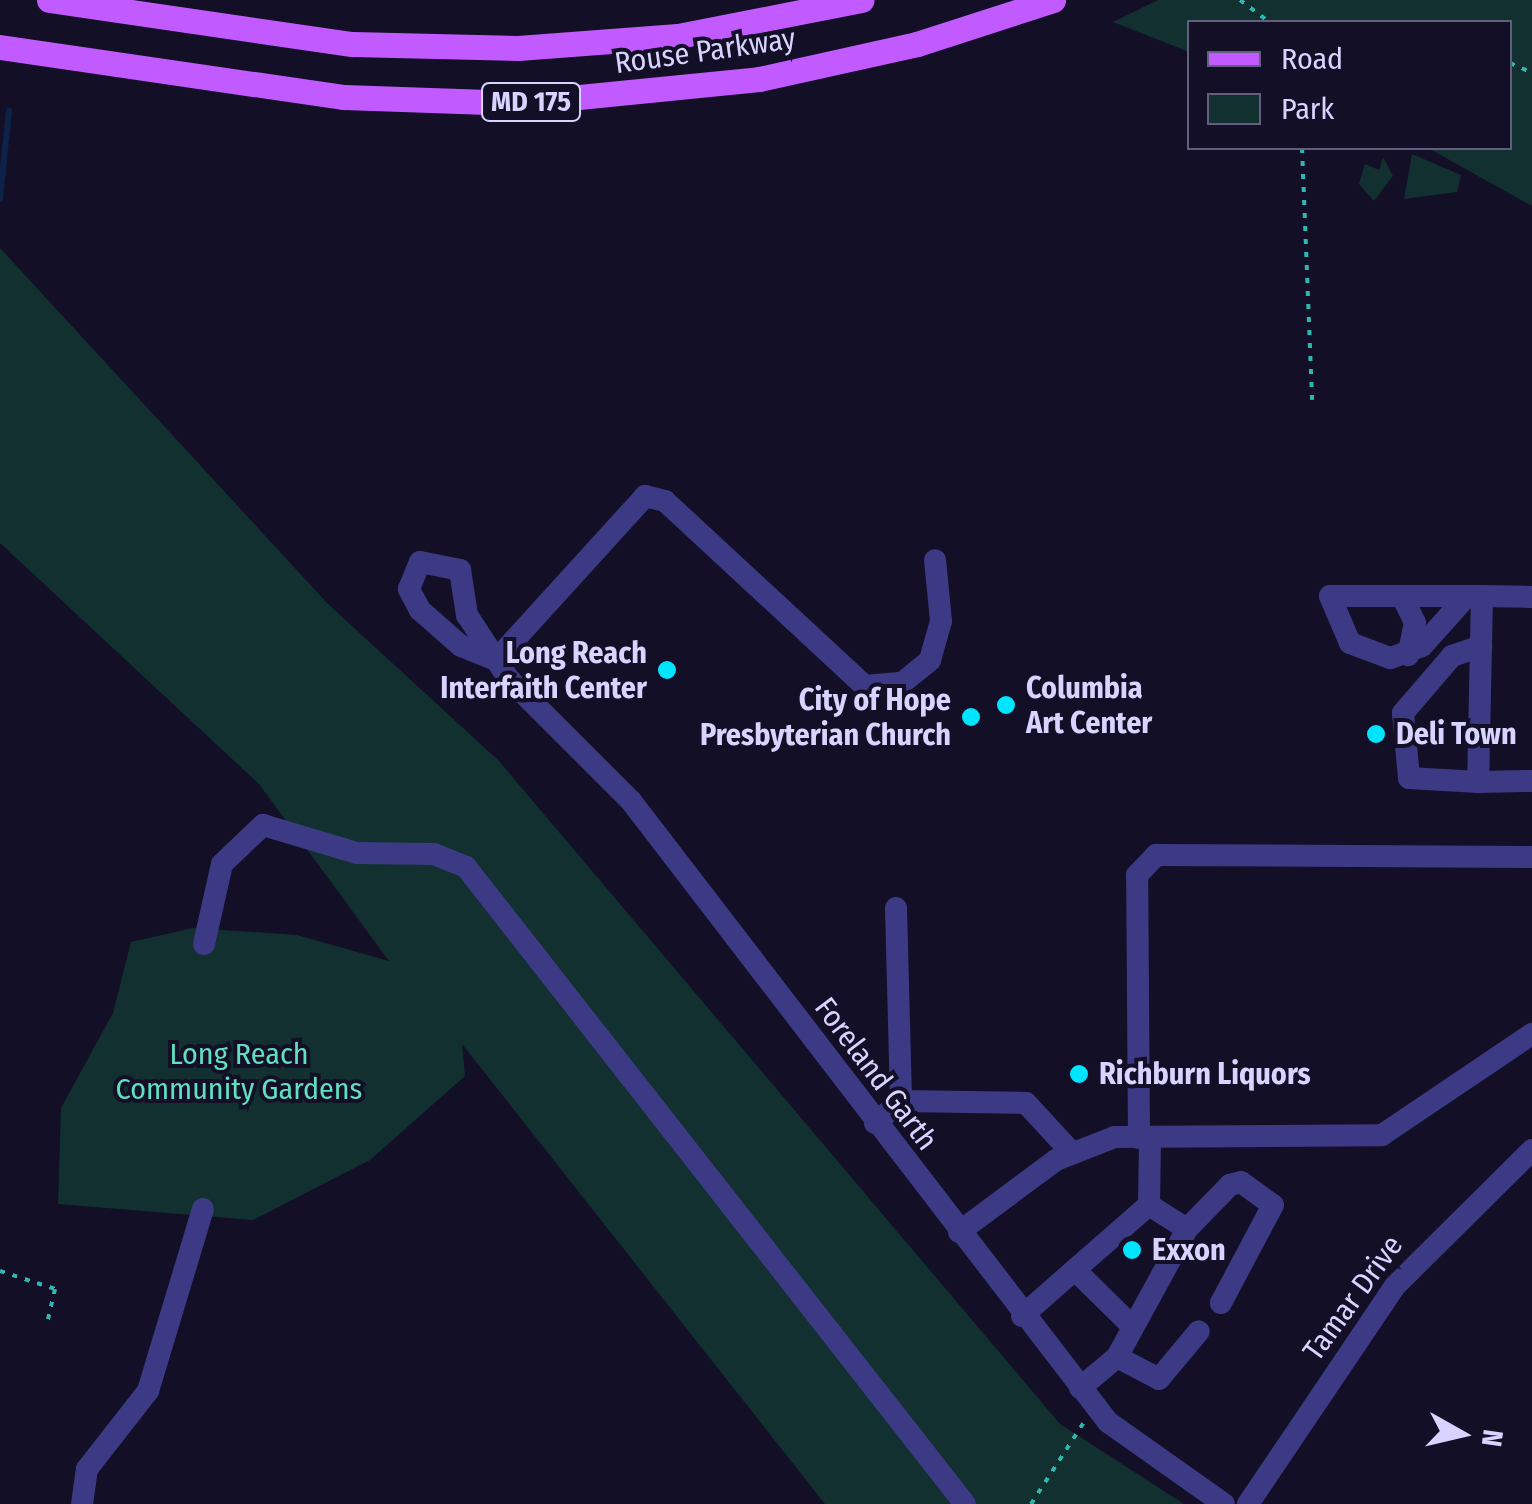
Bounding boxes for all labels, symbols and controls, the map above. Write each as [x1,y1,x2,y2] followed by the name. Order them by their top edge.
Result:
[612,20,798,82] street label: Rouse Parkway
[1187,20,1512,150] legend
[1281,41,1343,77] text: Road
[481,79,581,125] road number: MD 175
[1281,91,1334,127] text: Park
[440,635,647,706] place label: Long Reach Interfaith Center
[656,659,678,681] marker: Long Reach Interfaith Center
[1026,670,1152,740] place label: Columbia Art Center
[700,682,951,752] place label: City of Hope Presbyterian Church
[995,694,1017,716] marker: Columbia Art Center
[960,706,982,728] marker: City of Hope Presbyterian Church
[1396,716,1517,752] place label: Deli Town
[1365,723,1387,745] marker: Deli Town
[807,991,945,1157] street label: Foreland Garth
[116,1036,362,1106] park label: Long Reach Community Gardens
[1099,1056,1311,1092] place label: Richburn Liquors
[1068,1063,1090,1085] marker: Richburn Liquors
[1296,1228,1410,1368] street label: Tamar Drive
[1152,1232,1226,1268] place label: Exxon
[1121,1239,1143,1261] marker: Exxon
[1412,1384,1512,1484] north arrow
[1475,1428,1510,1449] text: N

